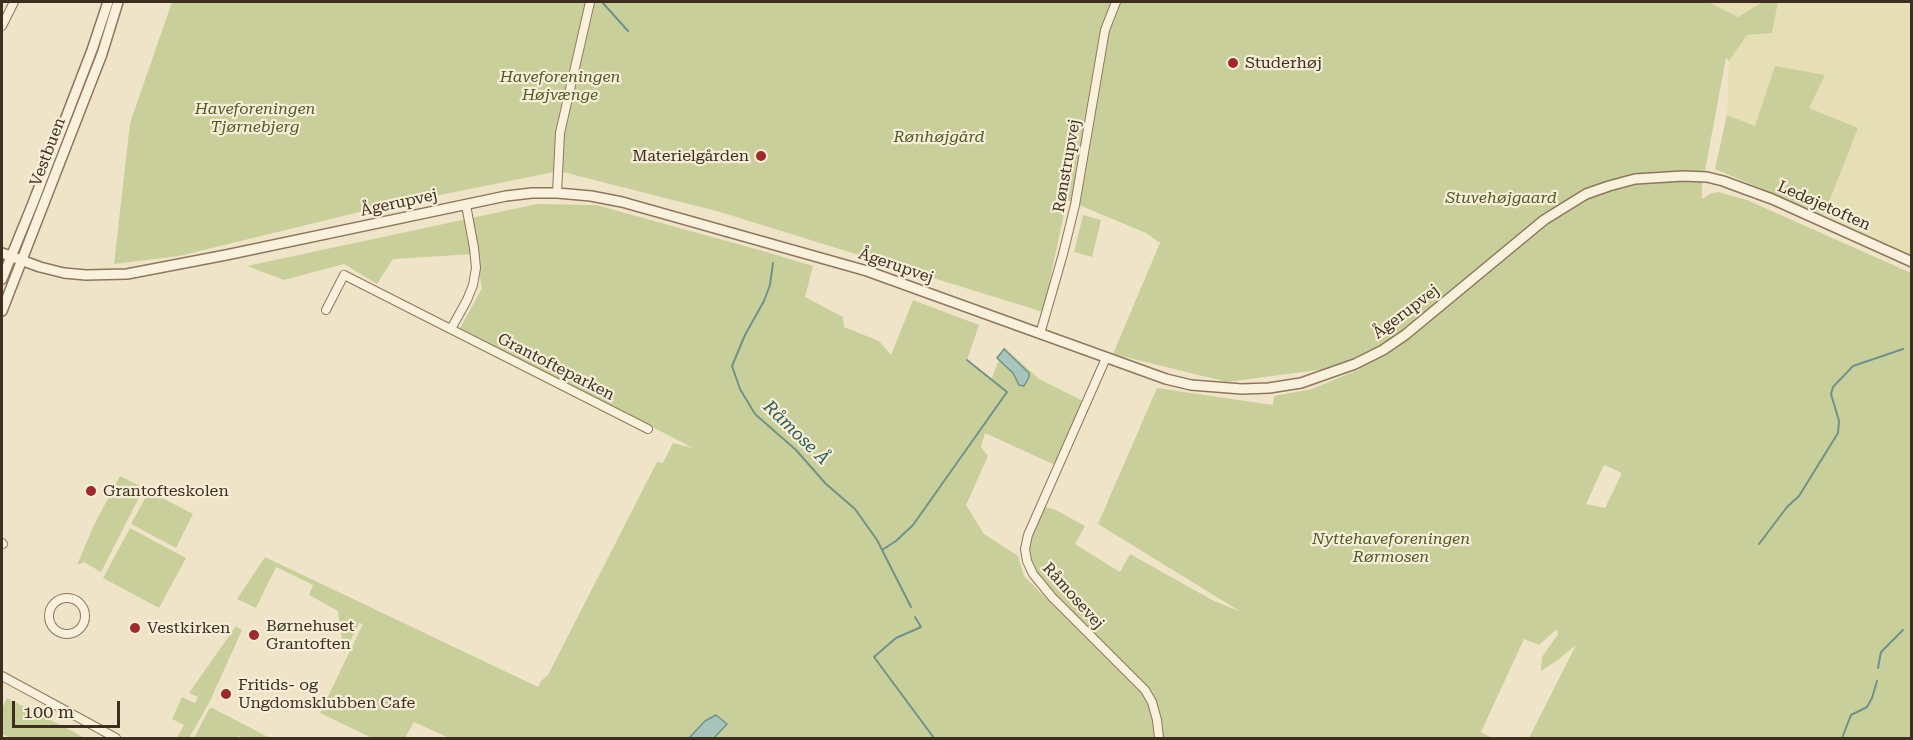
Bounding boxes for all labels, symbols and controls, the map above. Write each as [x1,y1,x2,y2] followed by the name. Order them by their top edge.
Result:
[1245,53,1322,73] place label: Studerhøj
[1226,56,1240,70] marker: Studerhøj
[500,67,620,105] park label: Haveforeningen Højvænge
[195,99,315,137] park label: Haveforeningen Tjørnebjerg
[26,115,70,189] street label: Vestbuen
[1049,118,1085,214] street label: Rønstrupvej
[893,127,985,147] park label: Rønhøjgård
[632,146,749,166] place label: Materielgården
[754,149,768,163] marker: Materielgården
[1775,177,1873,235] street label: Ledøjetoften
[359,185,439,221] street label: Ågerupvej
[1445,188,1557,208] park label: Stuvehøjgaard
[856,244,936,288] street label: Ågerupvej
[1369,281,1443,343] street label: Ågerupvej
[494,329,618,405] street label: Grantofteparken
[758,396,834,470] water label: Råmose Å
[103,481,229,501] place label: Grantofteskolen
[84,484,98,498] marker: Grantofteskolen
[1312,529,1470,567] park label: Nyttehaveforeningen Rørmosen
[1038,559,1108,633] street label: Råmosevej
[266,616,355,654] place label: Børnehuset Grantoften
[147,618,230,638] place label: Vestkirken
[128,621,142,635] marker: Vestkirken
[247,628,261,642] marker: Børnehuset Grantoften
[238,675,415,713] place label: Fritids- og Ungdomsklubben Cafe
[219,687,233,701] marker: Fritids- og Ungdomsklubben Cafe
[15,689,123,727] scale bar
[23,701,74,722] text: 100 m

